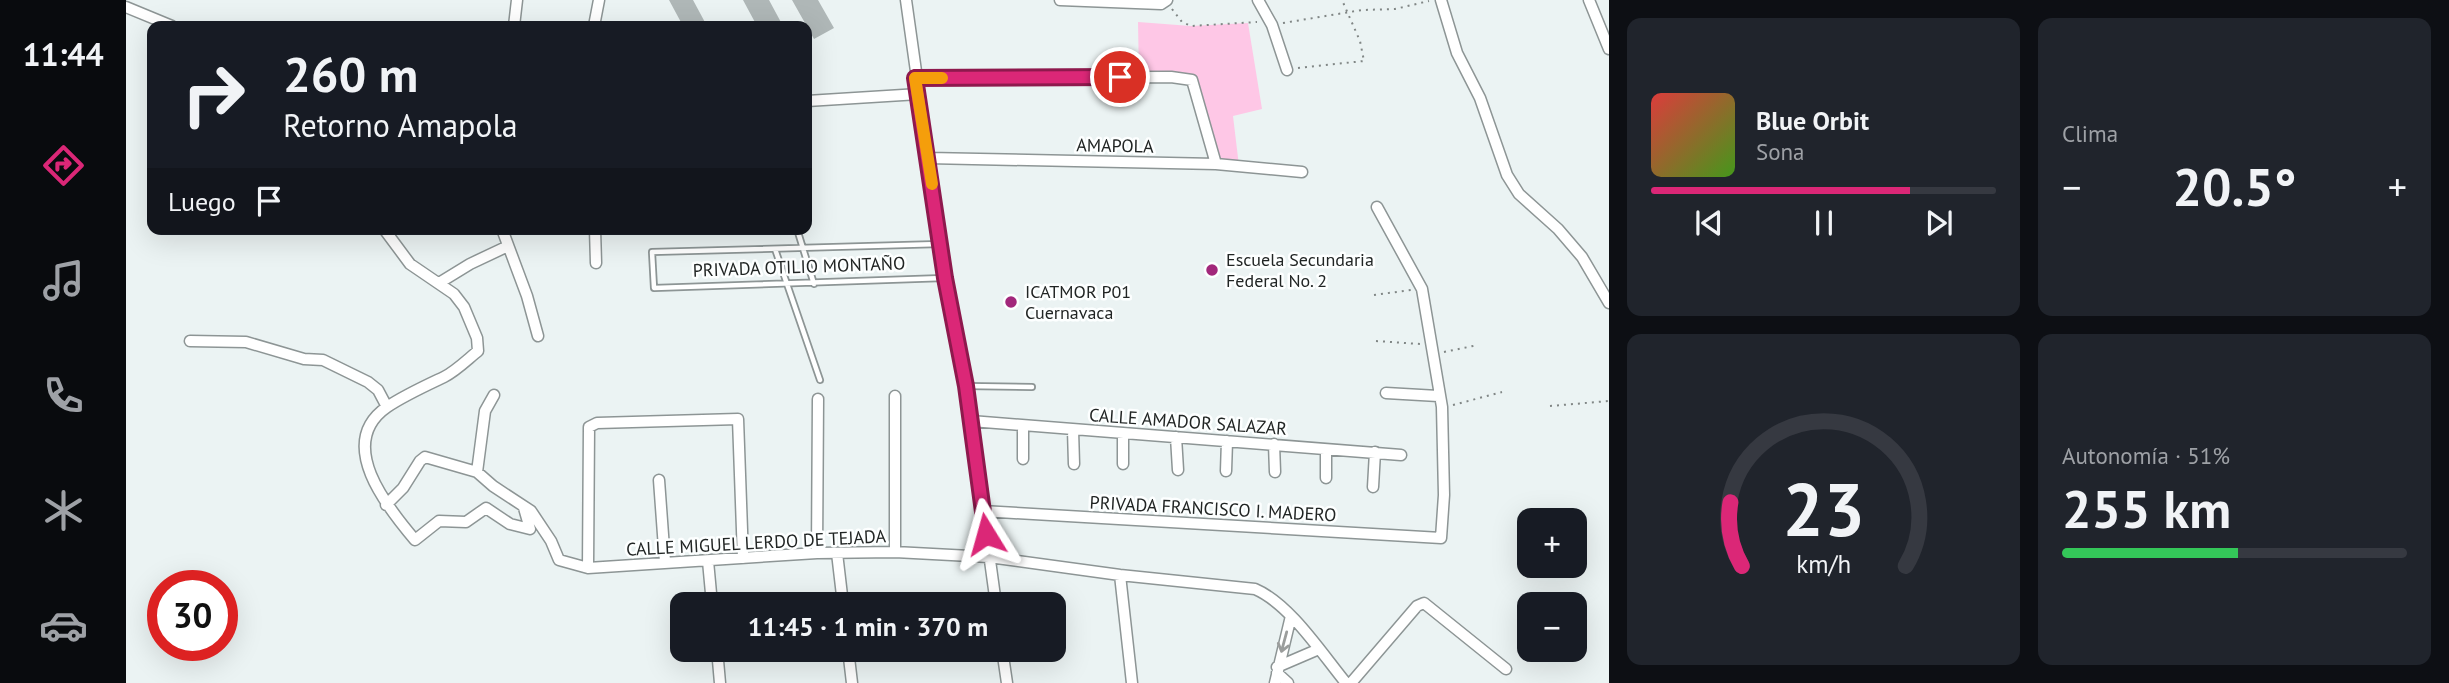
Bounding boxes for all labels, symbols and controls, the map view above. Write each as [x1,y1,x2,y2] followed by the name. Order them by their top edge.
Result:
[22,33,104,75] text: 11:44
[283,42,418,106] text: 260 m
[1090,47,1150,107] pin
[168,49,259,140] icon: right
[1101,58,1139,96] icon: arrive
[283,104,518,146] text: Retorno Amapola
[1756,104,1869,137] text: Blue Orbit
[2062,119,2118,148] text: Clima
[1076,133,1154,158] street label: AMAPOLA
[1756,137,1805,166] text: Sona
[39,141,88,190] icon: directions
[2173,153,2296,220] text: 20.5°
[2062,162,2081,211] text: −
[2388,162,2407,211] text: +
[250,182,288,220] icon: arrive
[168,185,236,218] text: Luego
[1690,204,1728,242] icon: previous
[1805,204,1843,242] icon: pause
[1920,204,1958,242] icon: next
[1226,248,1374,292] place label: Escuela Secundaria Federal No. 2
[692,251,906,282] street label: PRIVADA OTILIO MONTAÑO
[39,256,88,305] icon: music
[1204,262,1220,278] marker: Escuela Secundaria Federal No. 2
[1025,280,1131,324] place label: ICATMOR P01 Cuernavaca
[1003,294,1019,310] marker: ICATMOR P01 Cuernavaca
[39,371,88,420] icon: phone
[1088,403,1288,440] street label: CALLE AMADOR SALAZAR
[2062,441,2230,470] text: Autonomía · 51%
[1782,462,1865,556] text: 23
[2062,475,2231,542] text: 255 km
[39,486,88,535] icon: climate
[1089,491,1337,526] street label: PRIVADA FRANCISCO I. MADERO
[949,497,1023,571] position arrow
[1517,508,1587,662] map controls
[1517,508,1587,578] button: +
[626,524,887,561] street label: CALLE MIGUEL LERDO DE TEJADA
[1796,547,1851,579] text: km/h
[147,570,238,661] speed limit sign: 30
[1517,592,1587,662] button: −
[39,601,88,650] icon: car
[748,610,988,643] text: 11:45 · 1 min · 370 m
[1277,630,1290,653] one-way arrow

